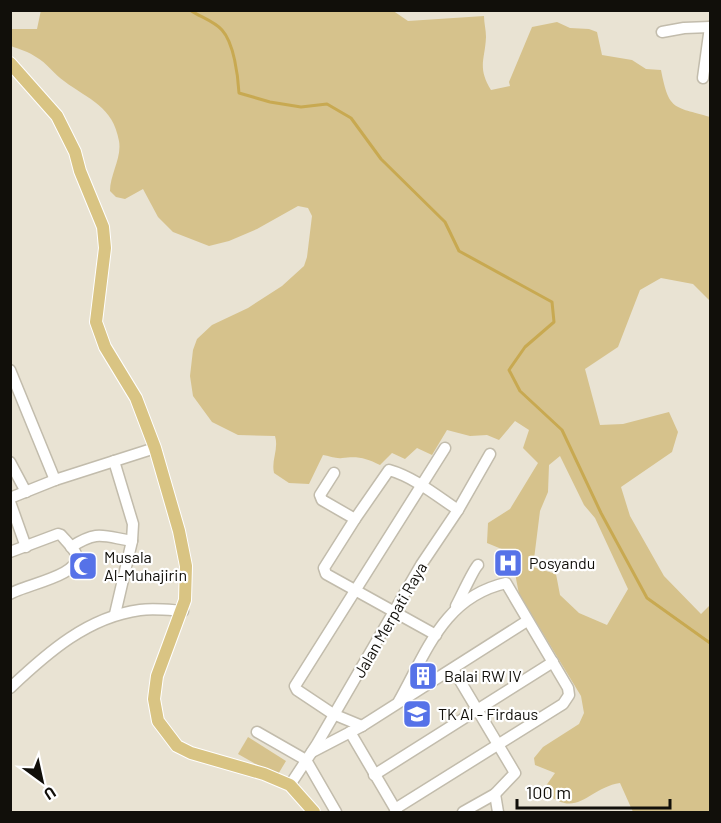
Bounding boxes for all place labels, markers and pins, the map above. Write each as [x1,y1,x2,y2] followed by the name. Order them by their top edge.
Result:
[104,547,187,584] place label: Musala Al-Muhajirin
[492,547,524,579] hospital icon: Posyandu
[67,550,99,582] mosque icon: Musala Al-Muhajirin
[529,553,595,572] place label: Posyandu
[407,660,439,692] building icon: Balai RW IV
[444,666,522,685] place label: Balai RW IV
[401,698,433,730] school or university icon: TK Al - Firdaus
[438,704,538,723] place label: TK Al - Firdaus

